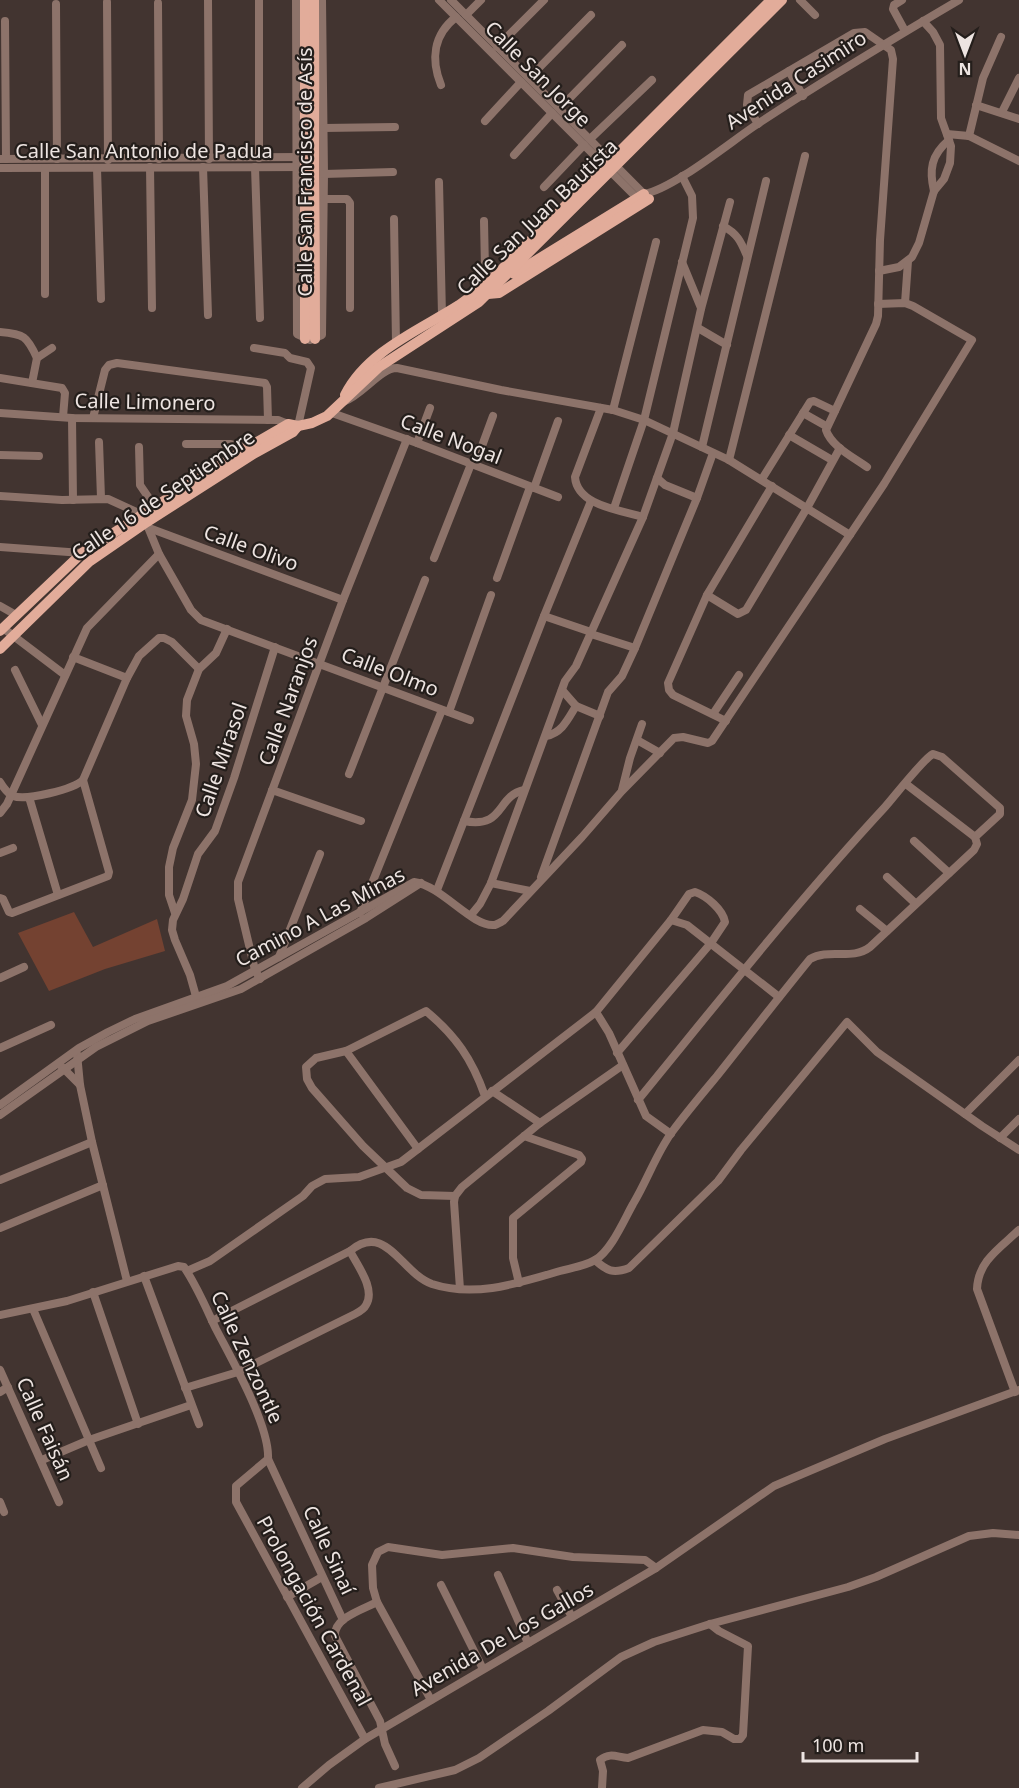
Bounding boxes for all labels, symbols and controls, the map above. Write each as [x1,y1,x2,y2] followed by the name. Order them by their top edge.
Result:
[479,15,597,133] street label: Calle San Jorge
[720,24,871,135] street label: Avenida Casimiro
[935,24,995,84] north arrow
[291,47,318,297] street label: Calle San Francisco de Asís
[958,58,972,80] text: N
[450,133,623,301] street label: Calle San Juan Bautista
[15,137,273,164] street label: Calle San Antonio de Padua
[74,387,216,416] street label: Calle Limonero
[397,407,506,470] street label: Calle Nogal
[66,423,260,566] street label: Calle 16 de Septiembre
[200,518,302,577] street label: Calle Olivo
[252,633,323,769] street label: Calle Naranjos
[338,641,443,702] street label: Calle Olmo
[188,699,253,821] street label: Calle Mirasol
[230,860,409,973] street label: Camino A Las Minas
[205,1286,290,1427] street label: Calle Zenzontle
[11,1373,80,1485] street label: Calle Faisán
[297,1501,362,1600] street label: Calle Sinaí
[251,1511,378,1711] street label: Prolongación Cardenal
[406,1575,598,1702] street label: Avenida De Los Gallos
[803,1725,917,1763] scale bar
[812,1733,864,1757] text: 100 m

